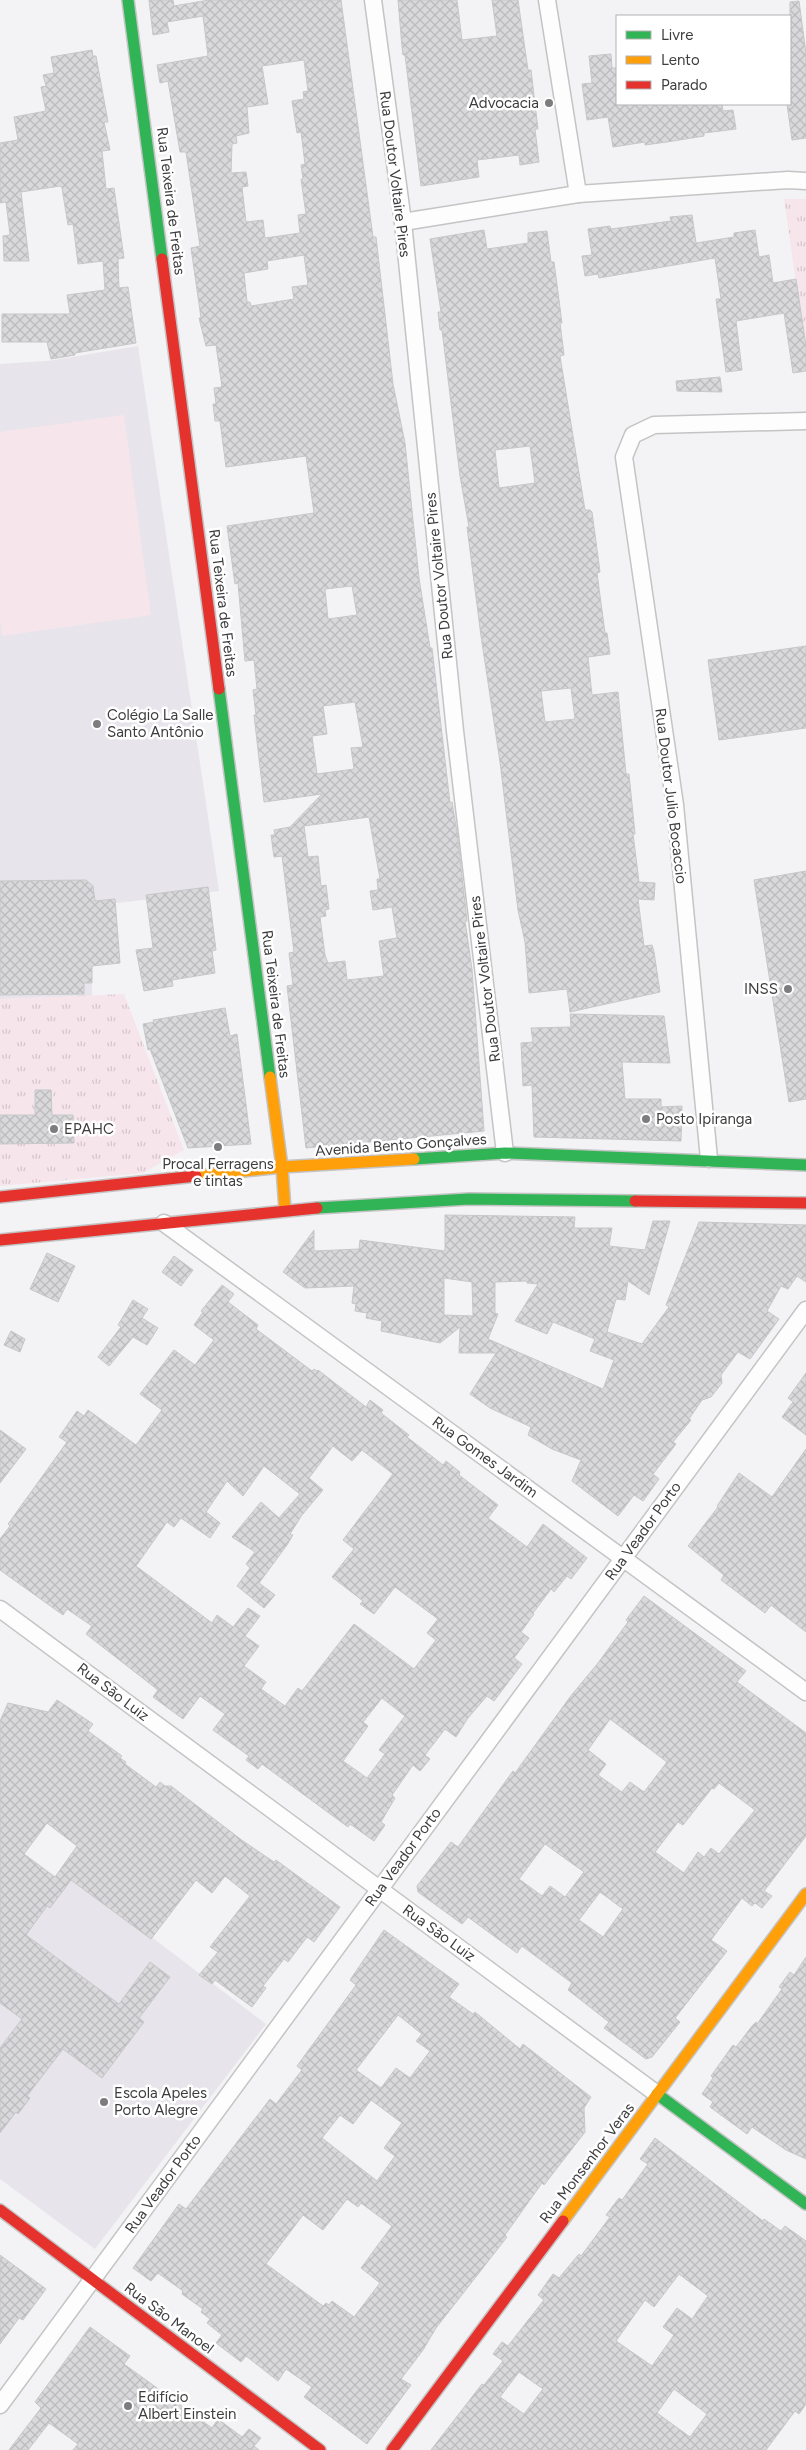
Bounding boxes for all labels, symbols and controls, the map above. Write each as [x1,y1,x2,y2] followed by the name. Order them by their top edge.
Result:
[616,15,791,105] legend
[661,26,693,44] text: Livre
[661,51,700,69] text: Lento
[661,76,708,94] text: Parado
[376,90,414,258] street label: Rua Doutor Voltaire Pires
[469,94,539,112] place label: Advocacia
[543,97,555,109] marker: Advocacia
[153,126,189,276] street label: Rua Teixeira de Freitas
[421,492,457,660] street label: Rua Doutor Voltaire Pires
[205,528,241,678] street label: Rua Teixeira de Freitas
[107,706,214,741] place label: Colégio La Salle Santo Antônio
[651,707,691,885] street label: Rua Doutor Julio Bocaccio
[91,718,103,730] marker: Colégio La Salle Santo Antônio
[466,895,504,1063] street label: Rua Doutor Voltaire Pires
[258,929,294,1079] street label: Rua Teixeira de Freitas
[744,980,778,998] place label: INSS
[782,983,794,995] marker: INSS
[656,1110,752,1128] place label: Posto Ipiranga
[640,1113,652,1125] marker: Posto Ipiranga
[64,1120,114,1138] place label: EPAHC
[48,1123,60,1135] marker: EPAHC
[315,1130,487,1160] street label: Avenida Bento Gonçalves
[212,1141,224,1153] marker: Procal Ferragens e tintas
[162,1155,274,1190] place label: Procal Ferragens e tintas
[429,1413,541,1501] street label: Rua Gomes Jardim
[601,1478,685,1584] street label: Rua Veador Porto
[73,1659,153,1725] street label: Rua São Luiz
[361,1804,445,1910] street label: Rua Veador Porto
[399,1901,479,1965] street label: Rua São Luiz
[114,2084,207,2119] place label: Escola Apeles Porto Alegre
[98,2096,110,2108] marker: Escola Apeles Porto Alegre
[536,2099,638,2227] street label: Rua Monsenhor Veras
[121,2131,205,2237] street label: Rua Veador Porto
[121,2279,217,2357] street label: Rua São Manoel
[138,2388,236,2423] place label: Edifício Albert Einstein
[122,2400,134,2412] marker: Edifício Albert Einstein

